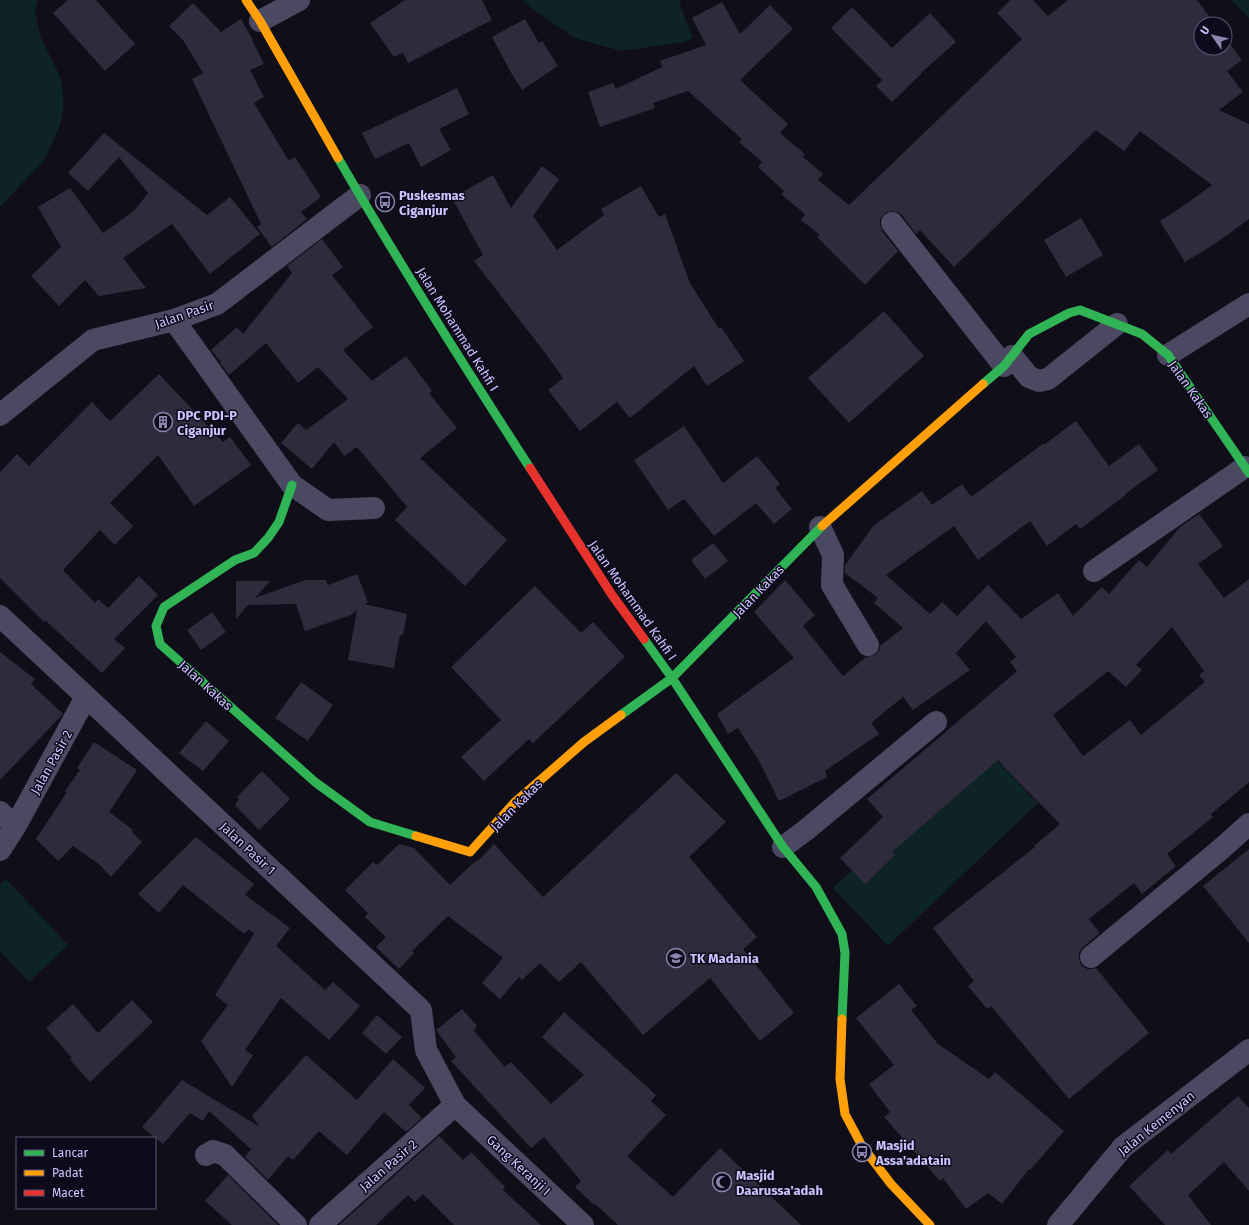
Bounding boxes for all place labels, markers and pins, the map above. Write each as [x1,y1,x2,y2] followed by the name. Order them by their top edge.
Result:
[399,188,466,218] place label: Puskesmas Ciganjur
[374,191,396,213] bus stop icon: Puskesmas Ciganjur
[177,408,237,438] place label: DPC PDI-P Ciganjur
[152,411,174,433] building icon: DPC PDI-P Ciganjur
[665,947,687,969] school or university icon: TK Madania
[690,951,759,966] place label: TK Madania
[875,1138,951,1168] place label: Masjid Assa'adatain
[851,1141,873,1163] bus stop icon: Masjid Assa'adatain
[736,1168,823,1198] place label: Masjid Daarussa'adah
[711,1171,733,1193] mosque icon: Masjid Daarussa'adah

